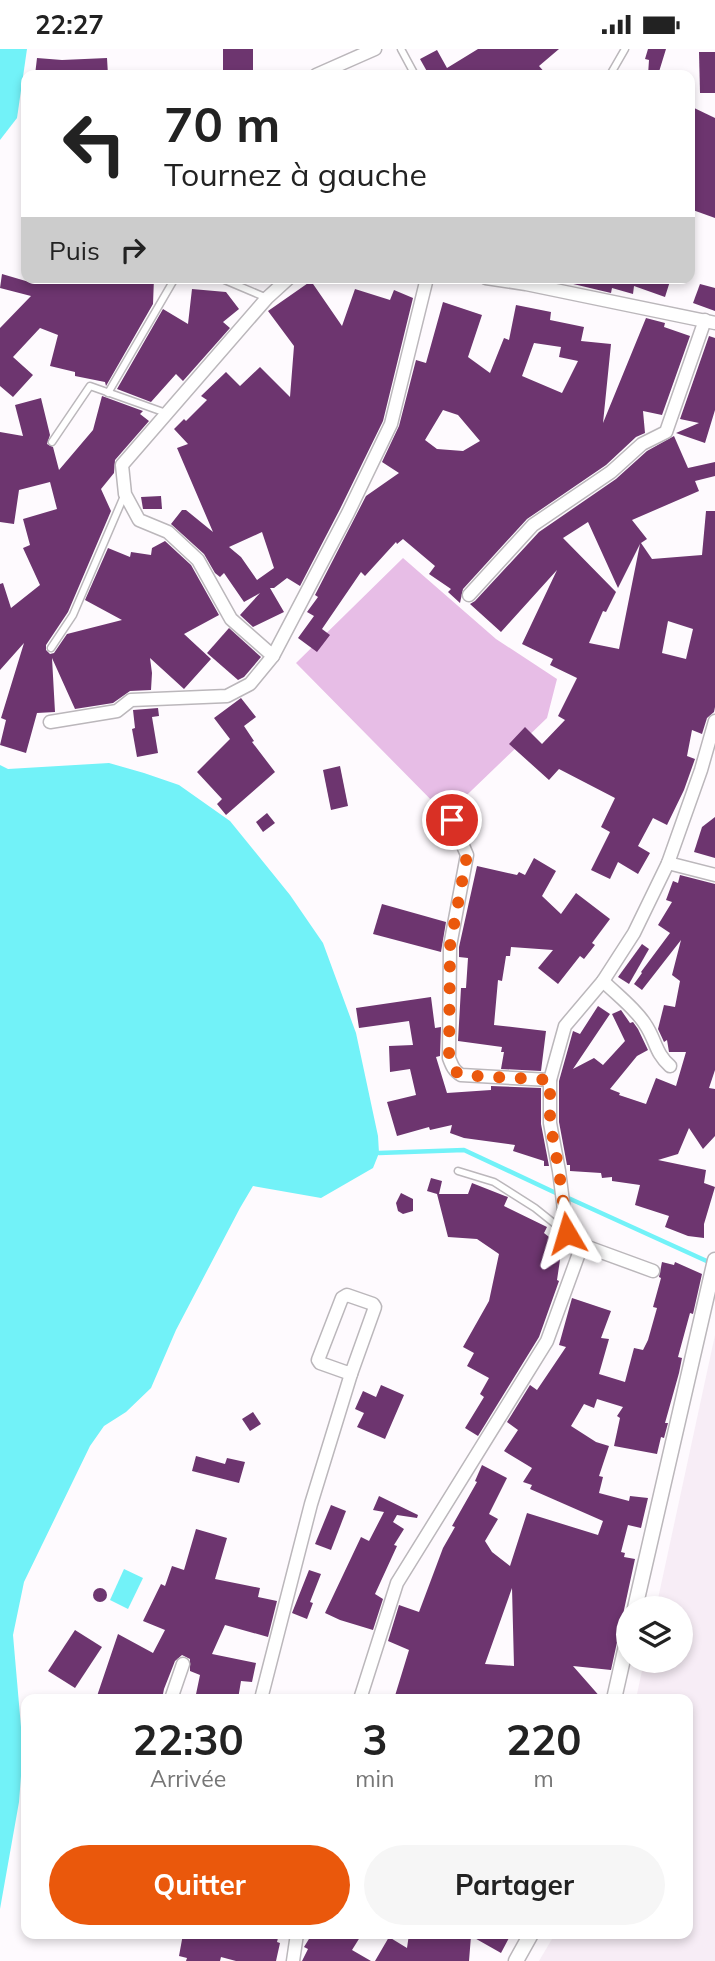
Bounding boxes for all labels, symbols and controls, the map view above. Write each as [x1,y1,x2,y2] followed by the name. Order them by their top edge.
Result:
[35,8,104,41] text: 22:27
[164,93,280,154] text: 70 m
[49,98,140,189] icon: left
[164,154,427,194] text: Tournez à gauche
[114,231,152,269] icon: right
[49,234,100,267] text: Puis
[422,790,482,850] pin
[433,801,471,839] icon: arrive
[530,1196,604,1270] position arrow
[616,1596,693,1673] map controls
[616,1596,693,1673] button: layers
[133,1713,244,1766] text: 22:30
[362,1713,387,1766] text: 3
[506,1713,581,1766] text: 220
[150,1764,226,1793] text: Arrivée
[355,1764,394,1793] text: min
[534,1764,554,1793] text: m
[49,1845,350,1925] button: Quitter
[364,1845,665,1925] button: Partager

